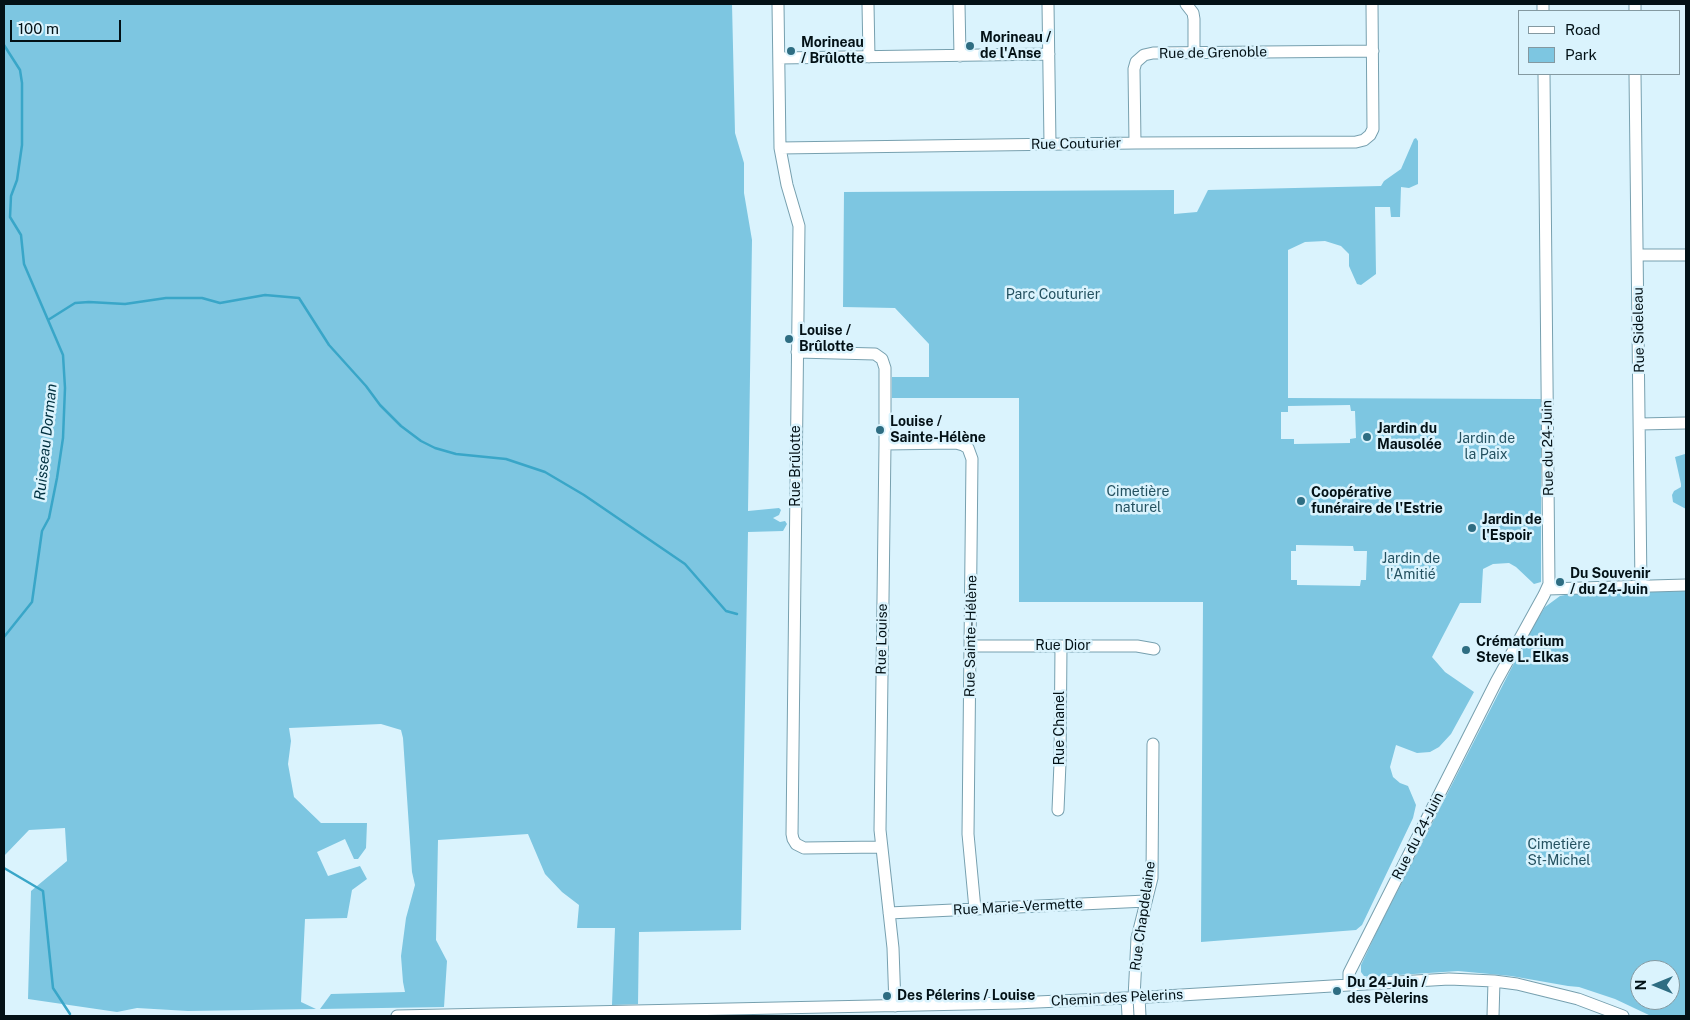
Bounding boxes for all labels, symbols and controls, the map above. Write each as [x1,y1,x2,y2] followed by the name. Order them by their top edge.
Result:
[12,10,124,42] scale bar
[1518,10,1680,75] legend
[18,20,59,37] text: 100 m
[1565,21,1601,38] text: Road
[980,30,1051,62] place label: Morineau / de l'Anse
[801,35,864,68] place label: Morineau / Brûlotte
[964,40,976,52] marker: Morineau / de l'Anse
[1159,44,1267,62] street label: Rue de Grenoble
[785,45,797,57] marker: Morineau / Brûlotte
[1565,46,1597,63] text: Park
[1031,135,1121,153] street label: Rue Couturier
[1006,287,1100,303] park label: Parc Couturier
[1630,287,1648,373] street label: Rue Sideleau
[799,323,854,356] place label: Louise / Brûlotte
[783,333,795,345] marker: Louise / Brûlotte
[31,383,61,501] water label: Ruisseau Dorman
[1539,400,1557,496] street label: Rue du 24-Juin
[890,414,986,447] place label: Louise / Sainte-Hélène
[1377,421,1442,454] place label: Jardin du Mausolée
[874,424,886,436] marker: Louise / Sainte-Hélène
[788,425,804,507] street label: Rue Brûlotte
[1361,431,1373,443] marker: Jardin du Mausolée
[1457,431,1515,464] park label: Jardin de la Paix
[1106,484,1170,516] park label: Cimetière naturel
[1311,485,1443,518] place label: Coopérative funéraire de l'Estrie
[1295,495,1307,507] marker: Coopérative funéraire de l'Estrie
[1482,512,1542,544] place label: Jardin de l'Espoir
[1466,522,1478,534] marker: Jardin de l'Espoir
[1382,551,1440,584] park label: Jardin de l'Amitié
[1570,566,1651,598] place label: Du Souvenir / du 24-Juin
[962,575,980,697] street label: Rue Sainte-Hélène
[1554,576,1566,588] marker: Du Souvenir / du 24-Juin
[873,603,891,675] street label: Rue Louise
[1476,634,1569,666] place label: Crématorium Steve L. Elkas
[1035,638,1091,654] street label: Rue Dior
[1460,644,1472,656] marker: Crématorium Steve L. Elkas
[1052,691,1068,765] street label: Rue Chanel
[1389,789,1447,883] street label: Rue du 24-Juin
[1527,837,1591,870] park label: Cimetière St-Michel
[1127,860,1159,972] street label: Rue Chapdelaine
[953,895,1083,919] street label: Rue Marie-Vermette
[1630,960,1680,1010] north arrow
[1347,975,1428,1008] place label: Du 24-Juin / des Pèlerins
[1633,980,1649,990] text: N
[1331,985,1343,997] marker: Du 24-Juin / des Pèlerins
[1051,986,1183,1010] street label: Chemin des Pèlerins
[897,988,1035,1004] place label: Des Pélerins / Louise
[881,990,893,1002] marker: Des Pélerins / Louise

